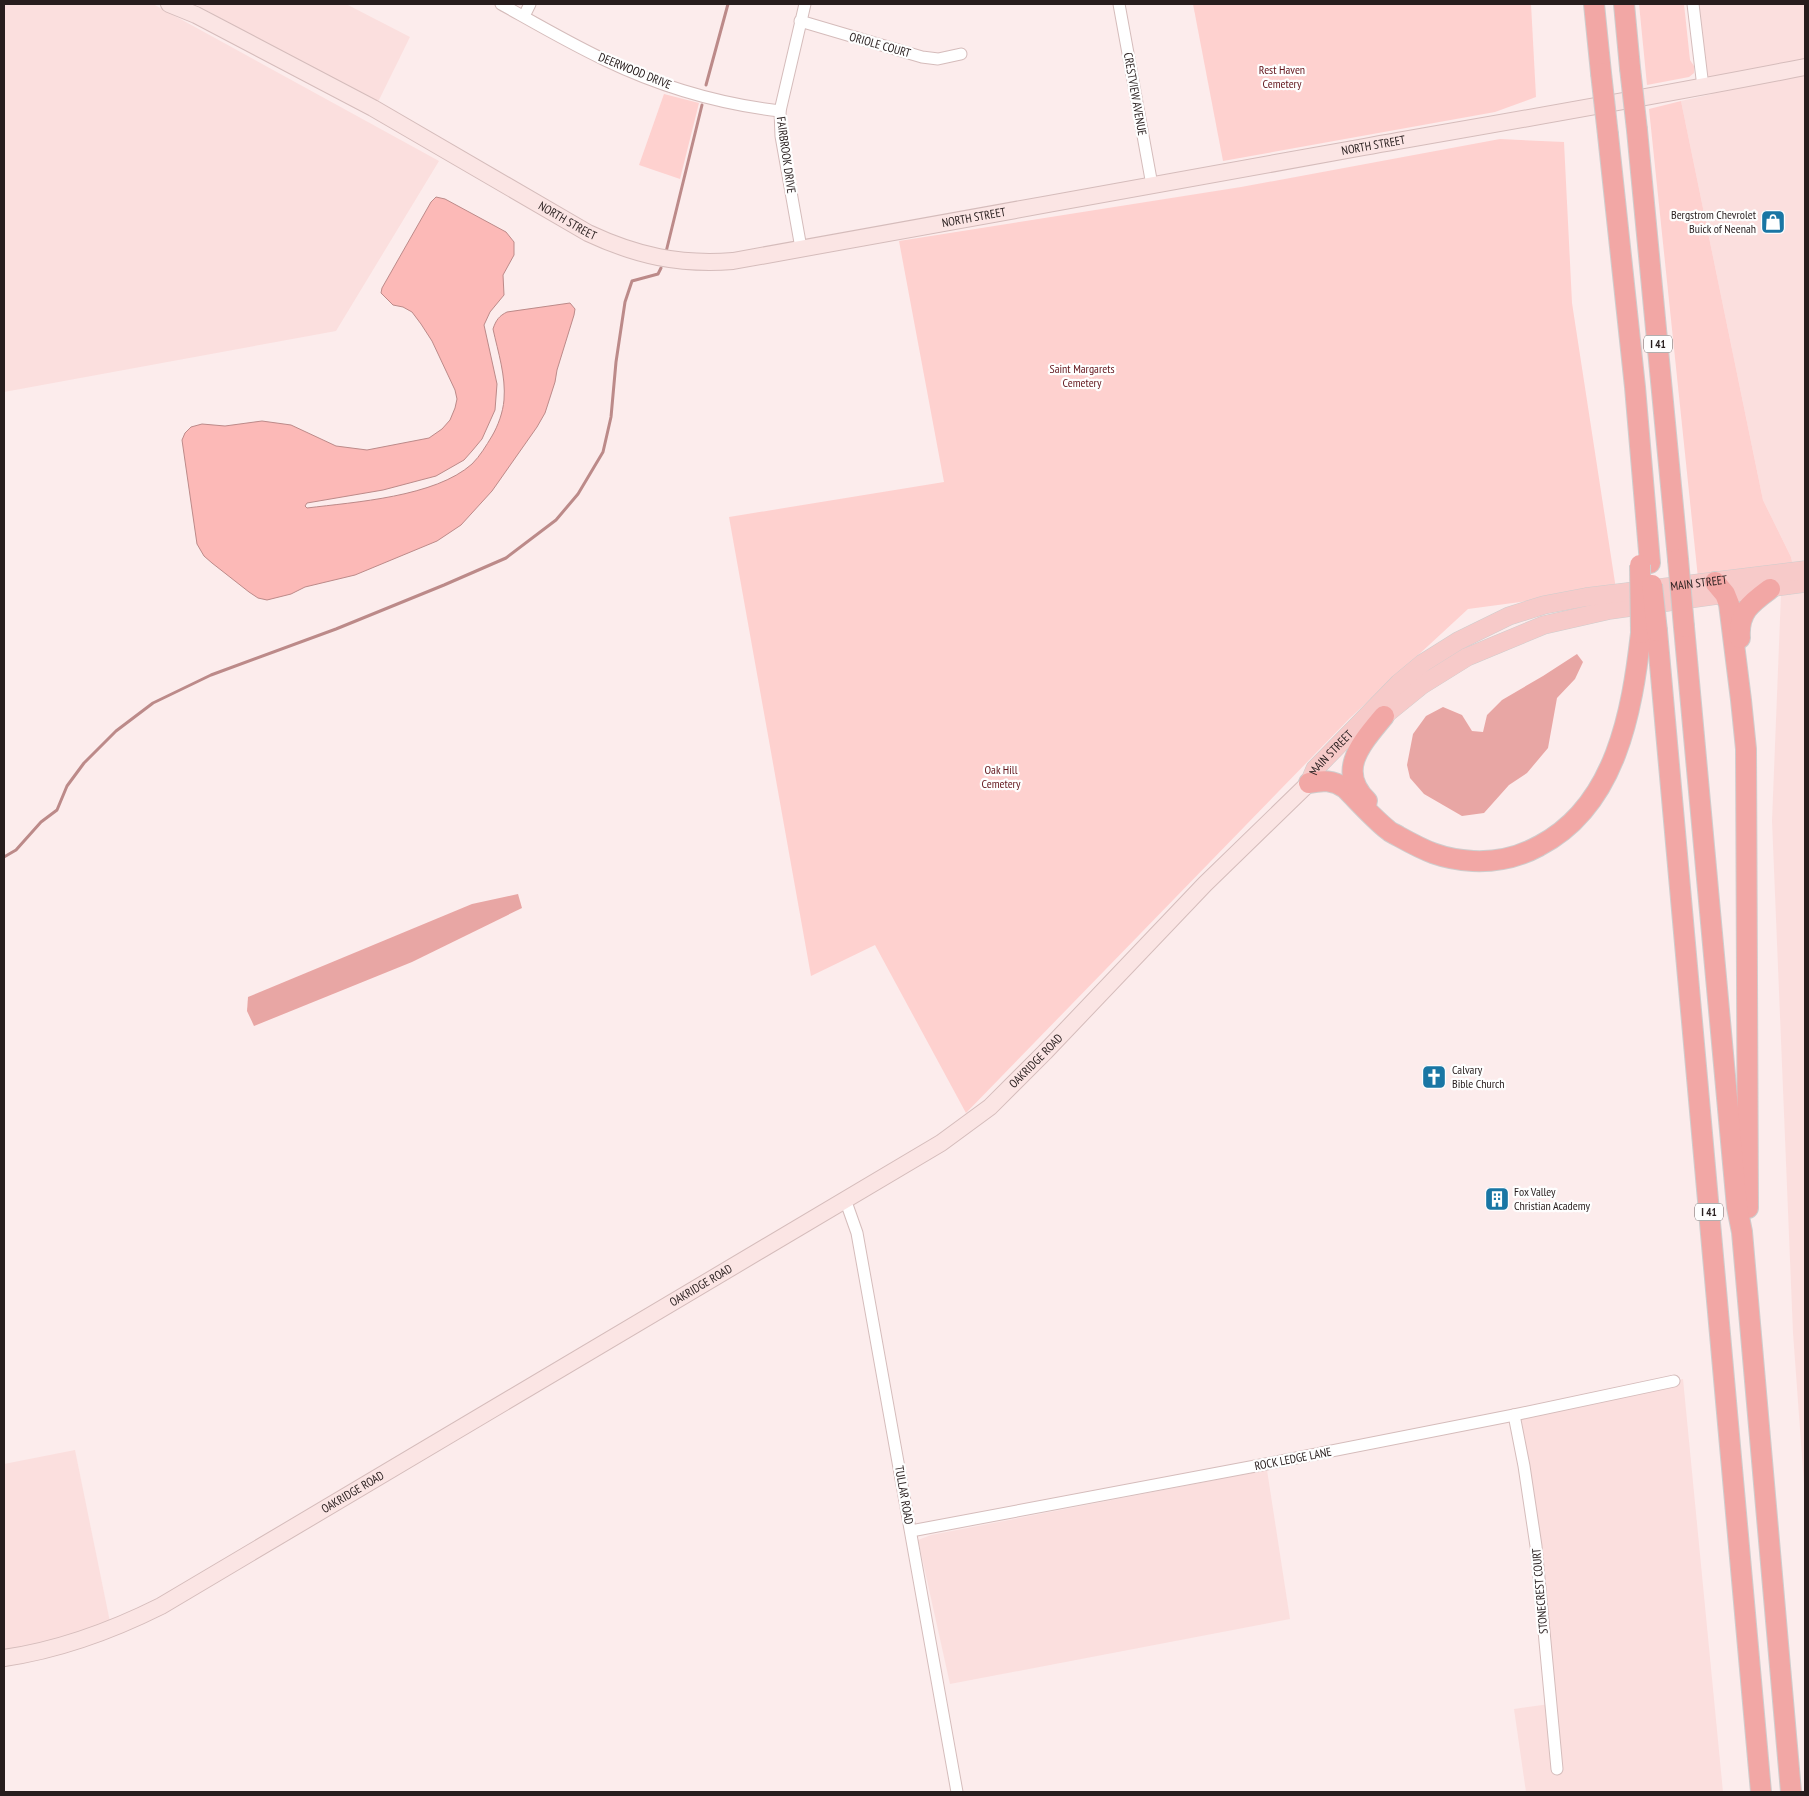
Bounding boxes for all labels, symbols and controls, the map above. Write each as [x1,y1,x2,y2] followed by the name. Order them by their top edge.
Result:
[848,29,913,61] street label: ORIOLE COURT
[596,49,674,92] street label: DEERWOOD DRIVE
[1121,51,1150,137] street label: CRESTVIEW AVENUE
[1259,62,1305,91] park label: Rest Haven Cemetery
[774,116,799,194] street label: FAIRBROOK DRIVE
[1340,132,1407,158] street label: NORTH STREET
[536,198,600,243] street label: NORTH STREET
[941,204,1007,230] street label: NORTH STREET
[1671,207,1757,236] place label: Bergstrom Chevrolet Buick of Neenah
[1760,209,1786,235] shop icon: Bergstrom Chevrolet Buick of Neenah
[1644,336,1672,352] road number: I 41
[1050,361,1114,390] park label: Saint Margarets Cemetery
[1670,572,1729,594] street label: MAIN STREET
[1305,726,1356,777] street label: MAIN STREET
[982,762,1021,791] park label: Oak Hill Cemetery
[1006,1030,1065,1091] street label: OAKRIDGE ROAD
[1452,1062,1505,1091] place label: Calvary Bible Church
[1421,1064,1447,1090] church icon: Calvary Bible Church
[1514,1184,1590,1213] place label: Fox Valley Christian Academy
[1484,1186,1510,1212] building icon: Fox Valley Christian Academy
[1695,1204,1723,1220] road number: I 41
[667,1261,735,1309] street label: OAKRIDGE ROAD
[1253,1444,1333,1473] street label: ROCK LEDGE LANE
[892,1464,917,1525] street label: TULLAR ROAD
[318,1467,386,1516] street label: OAKRIDGE ROAD
[1528,1547,1551,1635] street label: STONECREST COURT

